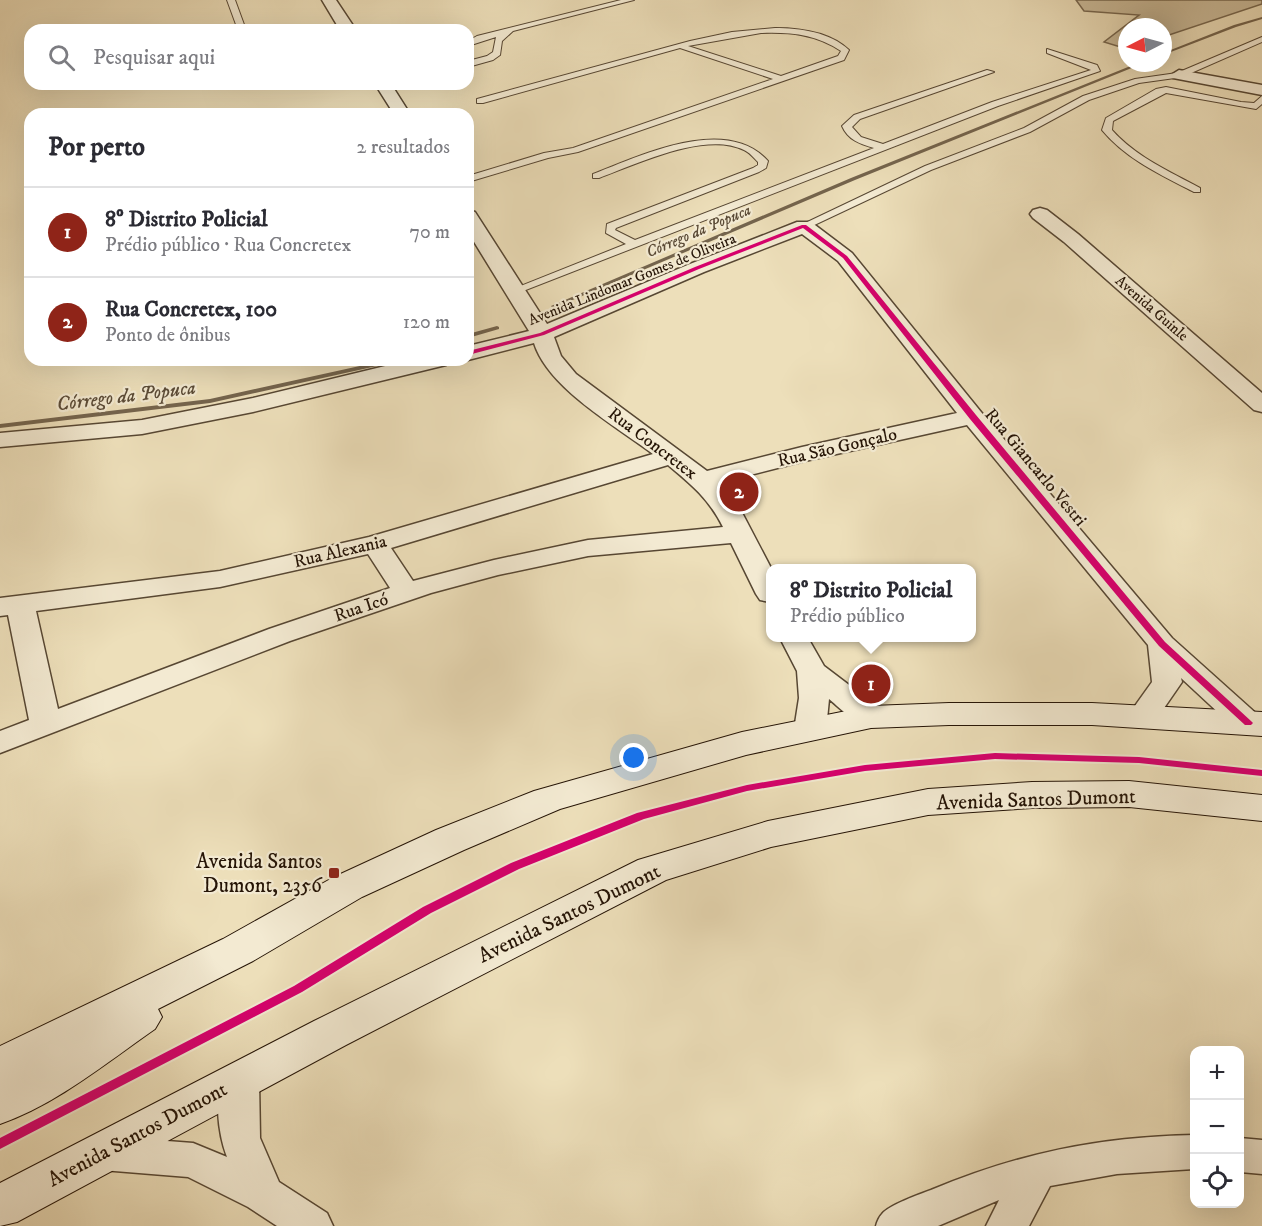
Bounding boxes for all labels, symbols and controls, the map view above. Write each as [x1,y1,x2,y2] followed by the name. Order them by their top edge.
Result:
[1118,18,1172,72] north arrow
[24,24,474,90] search box
[45,41,78,74] icon: search
[93,44,215,71] text: Pesquisar aqui
[48,131,145,164] text: Por perto
[357,135,450,160] text: 2 resultados
[643,200,754,262] water label: Córrego da Popuca
[105,206,268,233] text: 8º Distrito Policial
[64,220,71,245] text: 1
[409,220,450,245] text: 70 m
[526,229,739,330] street label: Avenida Lindomar Gomes de Oliveira
[105,233,351,258] text: Prédio público · Rua Concretex
[1111,271,1192,345] street label: Avenida Guinle
[105,296,277,323] text: Rua Concretex, 100
[63,310,72,335] text: 2
[403,310,450,335] text: 120 m
[105,323,230,348] text: Ponto de ônibus
[55,376,197,417] water label: Córrego da Popuca
[603,403,702,485] street label: Rua Concretex
[979,404,1091,531] street label: Rua Giancarlo Vestri
[775,423,899,472] street label: Rua São Gonçalo
[720,470,758,514] pin: 2
[292,531,389,573] street label: Rua Alexania
[766,564,976,642] popup
[790,577,952,604] text: 8º Distrito Policial
[331,588,392,627] street label: Rua Icó
[790,604,905,629] text: Prédio público
[852,662,890,706] pin: 1
[619,743,648,772] your location
[936,784,1137,816] street label: Avenida Santos Dumont
[196,849,323,899] place label: Avenida Santos Dumont, 2356
[474,858,665,969] street label: Avenida Santos Dumont
[327,866,341,880] marker: Avenida Santos Dumont, 2356
[1190,1046,1244,1208] map controls
[1190,1046,1244,1100] button: +
[43,1076,232,1193] street label: Avenida Santos Dumont
[1190,1100,1244,1154] button: −
[1190,1154,1244,1208] button: locate

